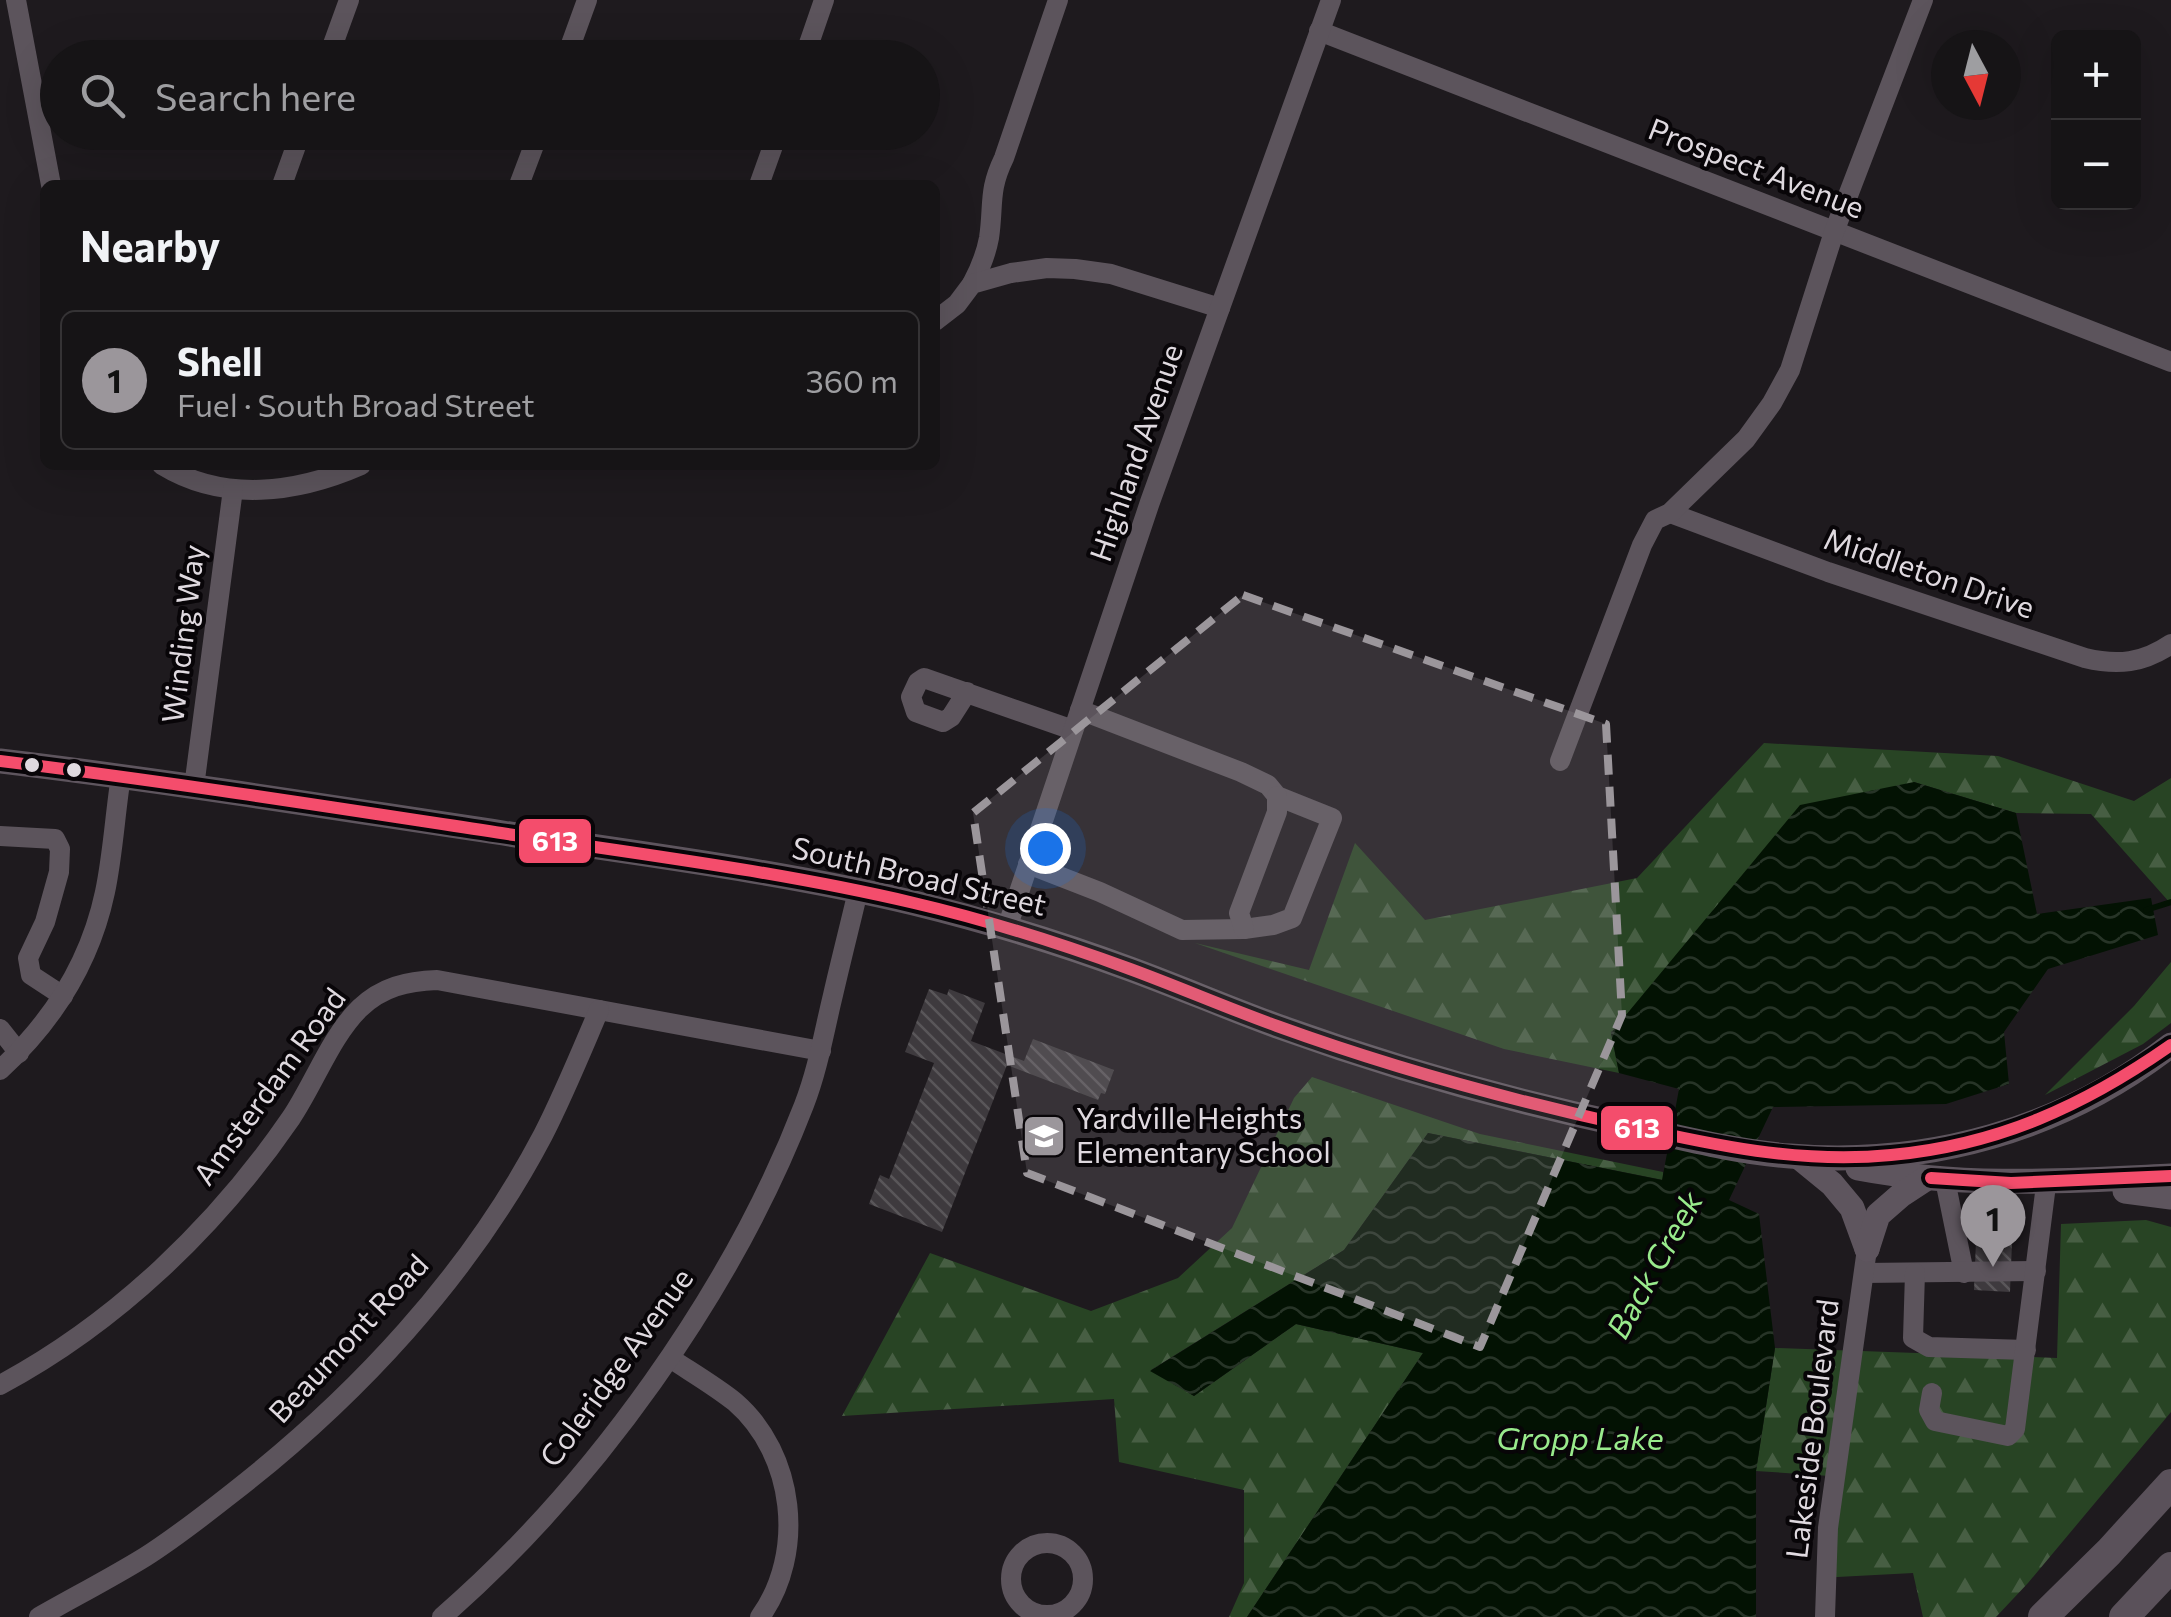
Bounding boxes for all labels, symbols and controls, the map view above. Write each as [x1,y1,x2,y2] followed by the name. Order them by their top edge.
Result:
[1931,30,2021,120] north arrow
[2051,30,2141,210] map controls
[2051,30,2141,120] button: +
[40,40,940,150] search box
[75,68,130,123] icon: search
[155,72,356,119] text: Search here
[1644,109,1870,225] street label: Prospect Avenue
[2051,120,2141,210] button: −
[80,219,220,271] text: Nearby
[177,337,263,384] text: Shell
[1080,339,1189,566] street label: Highland Avenue
[107,360,122,400] text: 1
[805,360,898,400] text: 360 m
[177,384,535,424] text: Fuel · South Broad Street
[1820,518,2040,625] street label: Middleton Drive
[152,542,211,725] street label: Winding Way
[22,755,42,775] unlabelled marker
[64,760,84,780] unlabelled marker
[517,817,593,865] line badge: 613
[532,823,578,857] text: 613
[1020,823,1071,874] your location
[789,827,1050,922] street label: South Broad Street
[184,980,352,1191] street label: Amsterdam Road
[1076,1098,1331,1169] place label: Yardville Heights Elementary School
[1599,1104,1675,1152] line badge: 613
[1614,1110,1660,1144] text: 613
[1021,1113,1067,1159] school or university icon: Yardville Heights Elementary School
[1597,1183,1710,1345] water label: Back Creek
[1960,1184,2026,1267] pin: 1
[260,1245,435,1429] street label: Beaumont Road
[531,1260,699,1473] street label: Coleridge Avenue
[1776,1297,1845,1561] street label: Lakeside Boulevard
[1496,1417,1664,1457] water label: Gropp Lake

